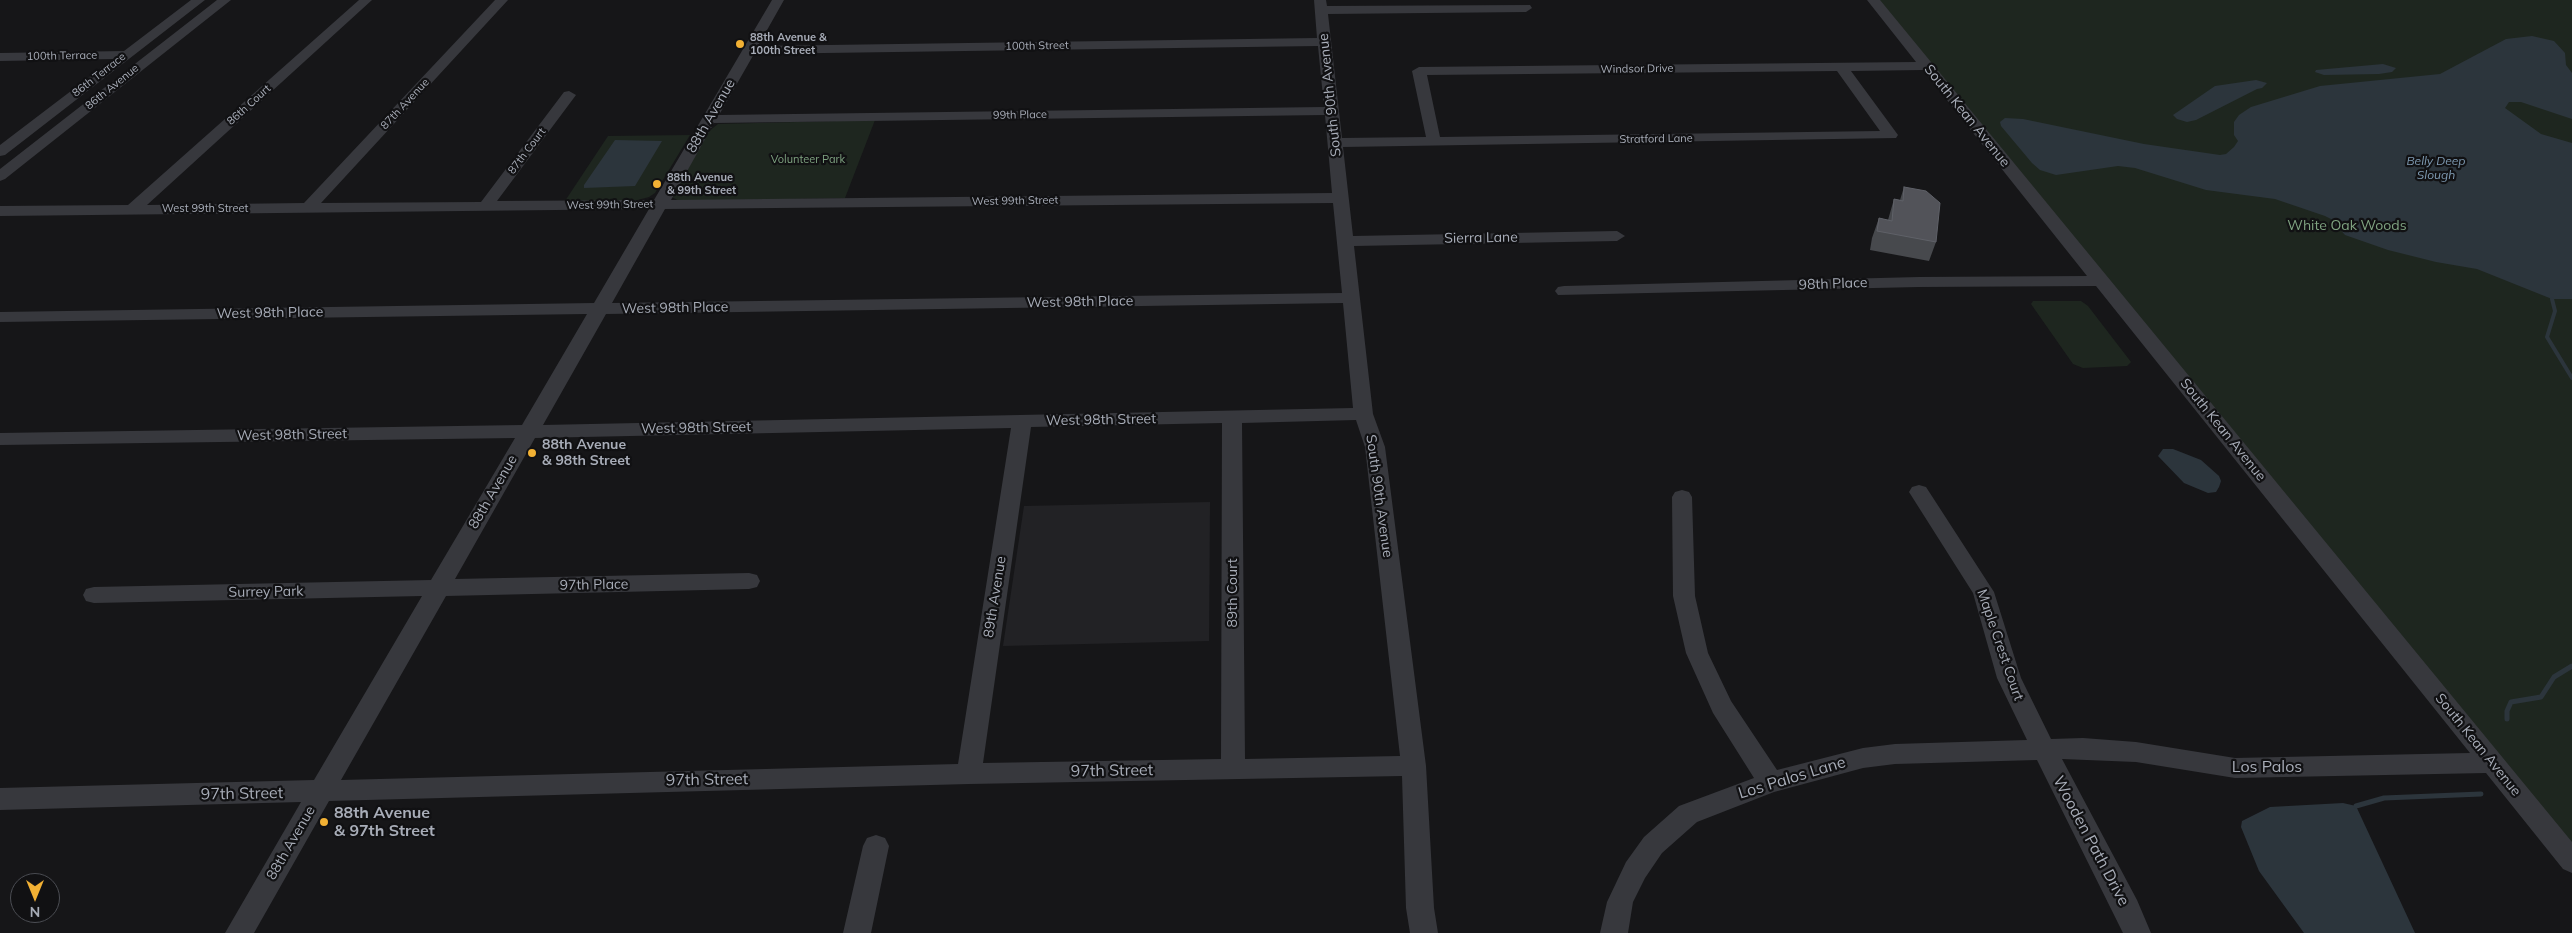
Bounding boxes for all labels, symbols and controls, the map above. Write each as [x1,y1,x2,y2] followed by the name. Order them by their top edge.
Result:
[750,31,827,57] place label: 88th Avenue & 100th Street
[1315,33,1345,157] street label: South 90th Avenue
[734,38,746,50] marker: 88th Avenue & 100th Street
[1005,39,1069,53] street label: 100th Street
[27,49,97,63] street label: 100th Terrace
[70,50,128,100] street label: 86th Terrace
[1921,61,2013,171] street label: South Kean Avenue
[83,62,141,112] street label: 86th Avenue
[1600,62,1674,76] street label: Windsor Drive
[378,76,432,132] street label: 87th Avenue
[683,76,739,156] street label: 88th Avenue
[224,82,274,128] street label: 86th Court
[993,108,1047,122] street label: 99th Place
[505,125,549,177] street label: 87th Court
[1619,132,1693,146] street label: Stratford Lane
[771,153,845,167] park label: Volunteer Park
[2406,154,2466,182] water label: Belly Deep Slough
[667,171,736,197] place label: 88th Avenue & 99th Street
[651,178,663,190] marker: 88th Avenue & 99th Street
[972,194,1058,208] street label: West 99th Street
[567,198,653,212] street label: West 99th Street
[162,202,248,216] street label: West 99th Street
[2287,218,2407,234] park label: White Oak Woods
[1444,229,1518,247] street label: Sierra Lane
[1798,274,1868,294] street label: 98th Place
[1027,293,1133,311] street label: West 98th Place
[622,299,728,317] street label: West 98th Place
[217,304,323,322] street label: West 98th Place
[2177,375,2269,485] street label: South Kean Avenue
[1046,411,1156,429] street label: West 98th Street
[641,419,751,437] street label: West 98th Street
[237,426,347,444] street label: West 98th Street
[1362,433,1396,559] street label: South 90th Avenue
[542,437,630,470] place label: 88th Avenue & 98th Street
[526,447,538,459] marker: 88th Avenue & 98th Street
[465,452,521,532] street label: 88th Avenue
[980,555,1010,639] street label: 89th Avenue
[1225,558,1241,628] street label: 89th Court
[559,576,629,594] street label: 97th Place
[228,583,304,601] street label: Surrey Park
[1973,587,2027,703] street label: Maple Crest Court
[2432,690,2524,800] street label: South Kean Avenue
[1736,753,1848,803] street label: Los Palos Lane
[2232,757,2302,777] street label: Los Palos
[1071,761,1153,781] street label: 97th Street
[666,770,748,790] street label: 97th Street
[2049,773,2133,909] street label: Wooden Path Drive
[201,784,283,804] street label: 97th Street
[263,803,319,883] street label: 88th Avenue
[334,803,435,841] place label: 88th Avenue & 97th Street
[318,816,330,828] marker: 88th Avenue & 97th Street
[10,873,60,923] north arrow
[30,903,40,921] text: N

